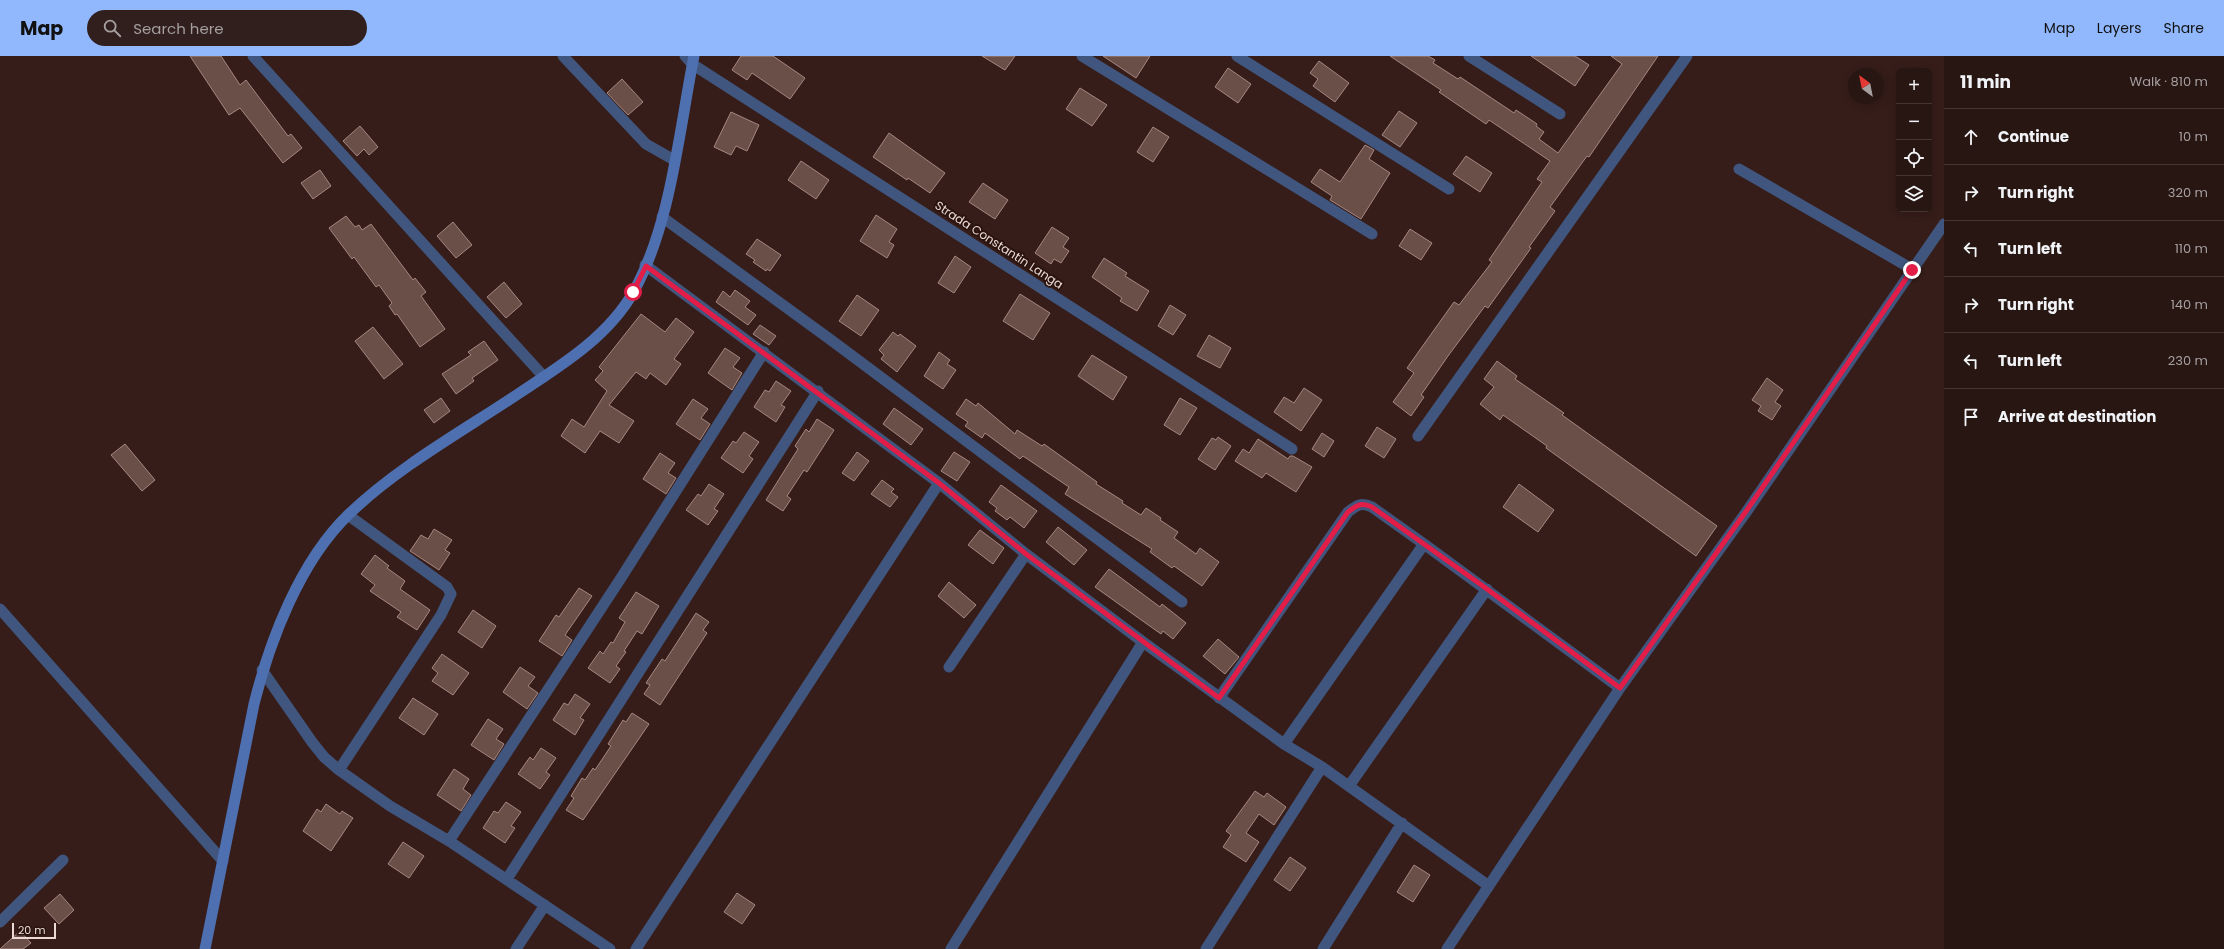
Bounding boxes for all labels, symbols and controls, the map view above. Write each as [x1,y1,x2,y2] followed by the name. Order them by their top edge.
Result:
[87,10,367,46] search box
[20,15,63,42] text: Map
[101,17,123,39] icon: search
[133,18,224,39] text: Search here
[2044,18,2075,38] text: Map
[2097,18,2141,38] text: Layers
[2163,18,2204,38] text: Share
[1848,68,1884,104] north arrow
[1896,68,1932,212] map controls
[1896,68,1932,104] button: +
[1960,70,2011,94] text: 11 min
[2130,72,2208,91] text: Walk · 810 m
[1896,104,1932,140] button: −
[1960,126,1982,148] icon: ahead
[1998,126,2069,147] text: Continue
[2179,127,2208,146] text: 10 m
[1896,140,1932,176] button: locate
[1896,176,1932,212] button: layers
[1960,182,1982,204] icon: right
[1998,182,2074,203] text: Turn right
[2168,183,2208,202] text: 320 m
[932,197,1067,293] street label: Strada Constantin Langa
[1960,238,1982,260] icon: left
[1998,238,2062,259] text: Turn left
[2175,239,2208,258] text: 110 m
[1903,261,1921,279] route end
[624,283,642,301] route start
[1960,294,1982,316] icon: right
[1998,294,2074,315] text: Turn right
[2171,295,2208,314] text: 140 m
[1960,350,1982,372] icon: left
[1998,350,2062,371] text: Turn left
[2168,351,2208,370] text: 230 m
[1960,406,1982,428] icon: arrive
[1998,406,2156,427] text: Arrive at destination
[12,921,56,940] scale bar
[18,922,46,938] text: 20 m

